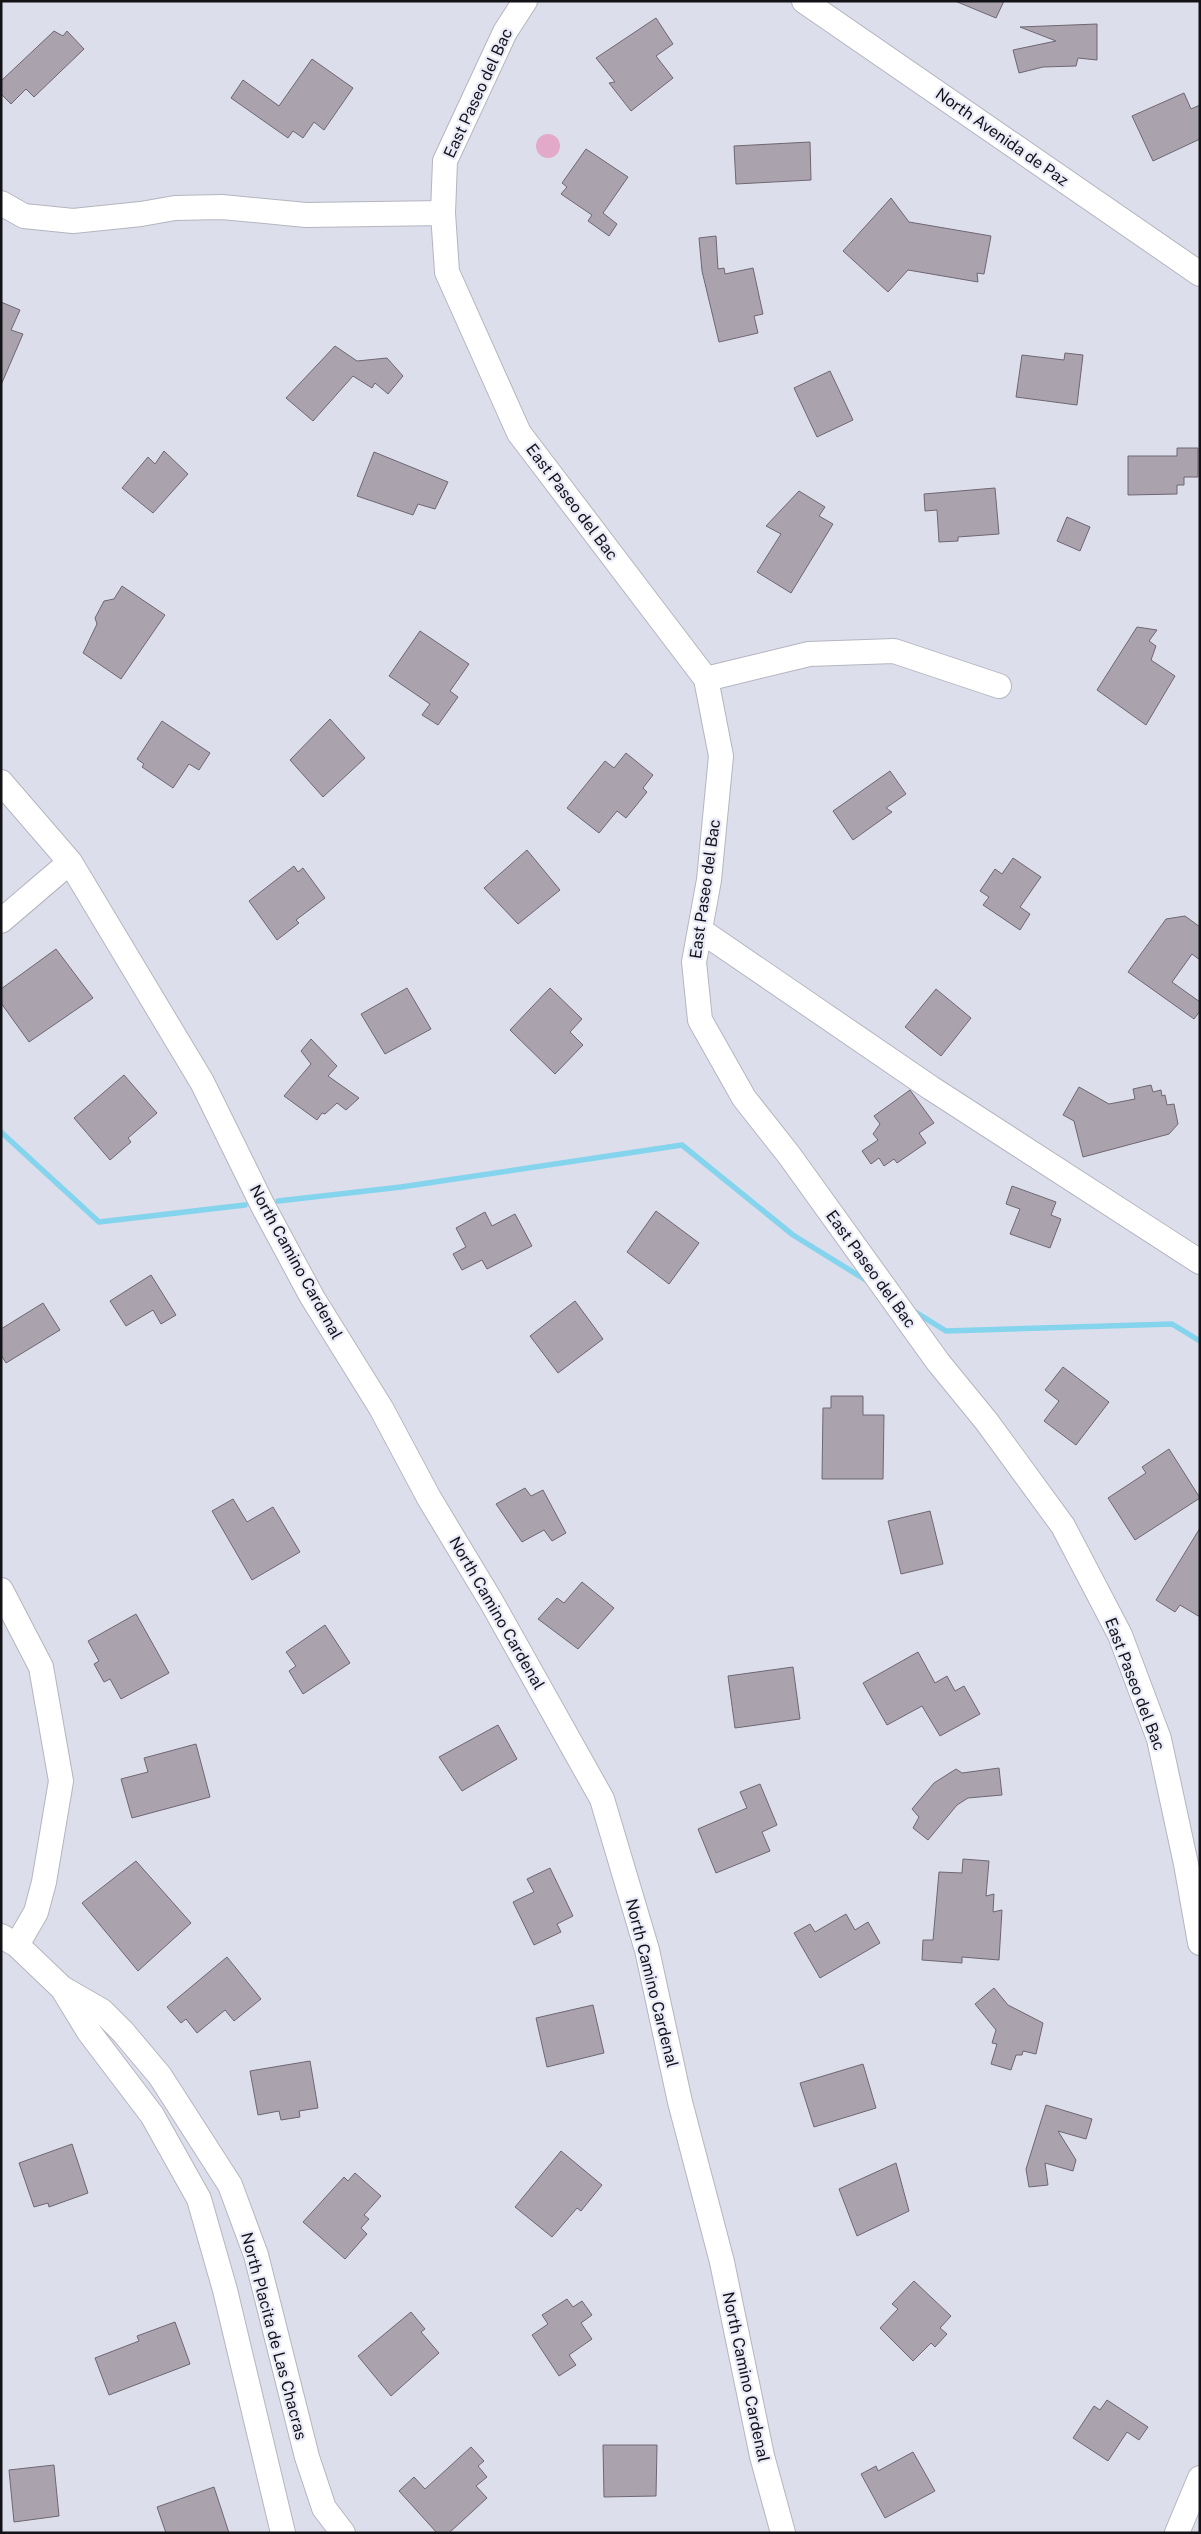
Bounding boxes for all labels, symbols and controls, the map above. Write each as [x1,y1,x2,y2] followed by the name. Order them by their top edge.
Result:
[440,25,516,161] street label: East Paseo del Bac
[932,84,1072,190] street label: North Avenida de Paz
[522,440,622,564] street label: East Paseo del Bac
[686,818,724,960] street label: East Paseo del Bac
[246,1182,346,1343] street label: North Camino Cardenal
[822,1206,920,1332] street label: East Paseo del Bac
[445,1533,549,1693] street label: North Camino Cardenal
[1101,1615,1169,1753] street label: East Paseo del Bac
[622,1897,682,2070] street label: North Camino Cardenal
[237,2230,311,2442] street label: North Placita de Las Chacras
[719,2290,773,2464] street label: North Camino Cardenal

